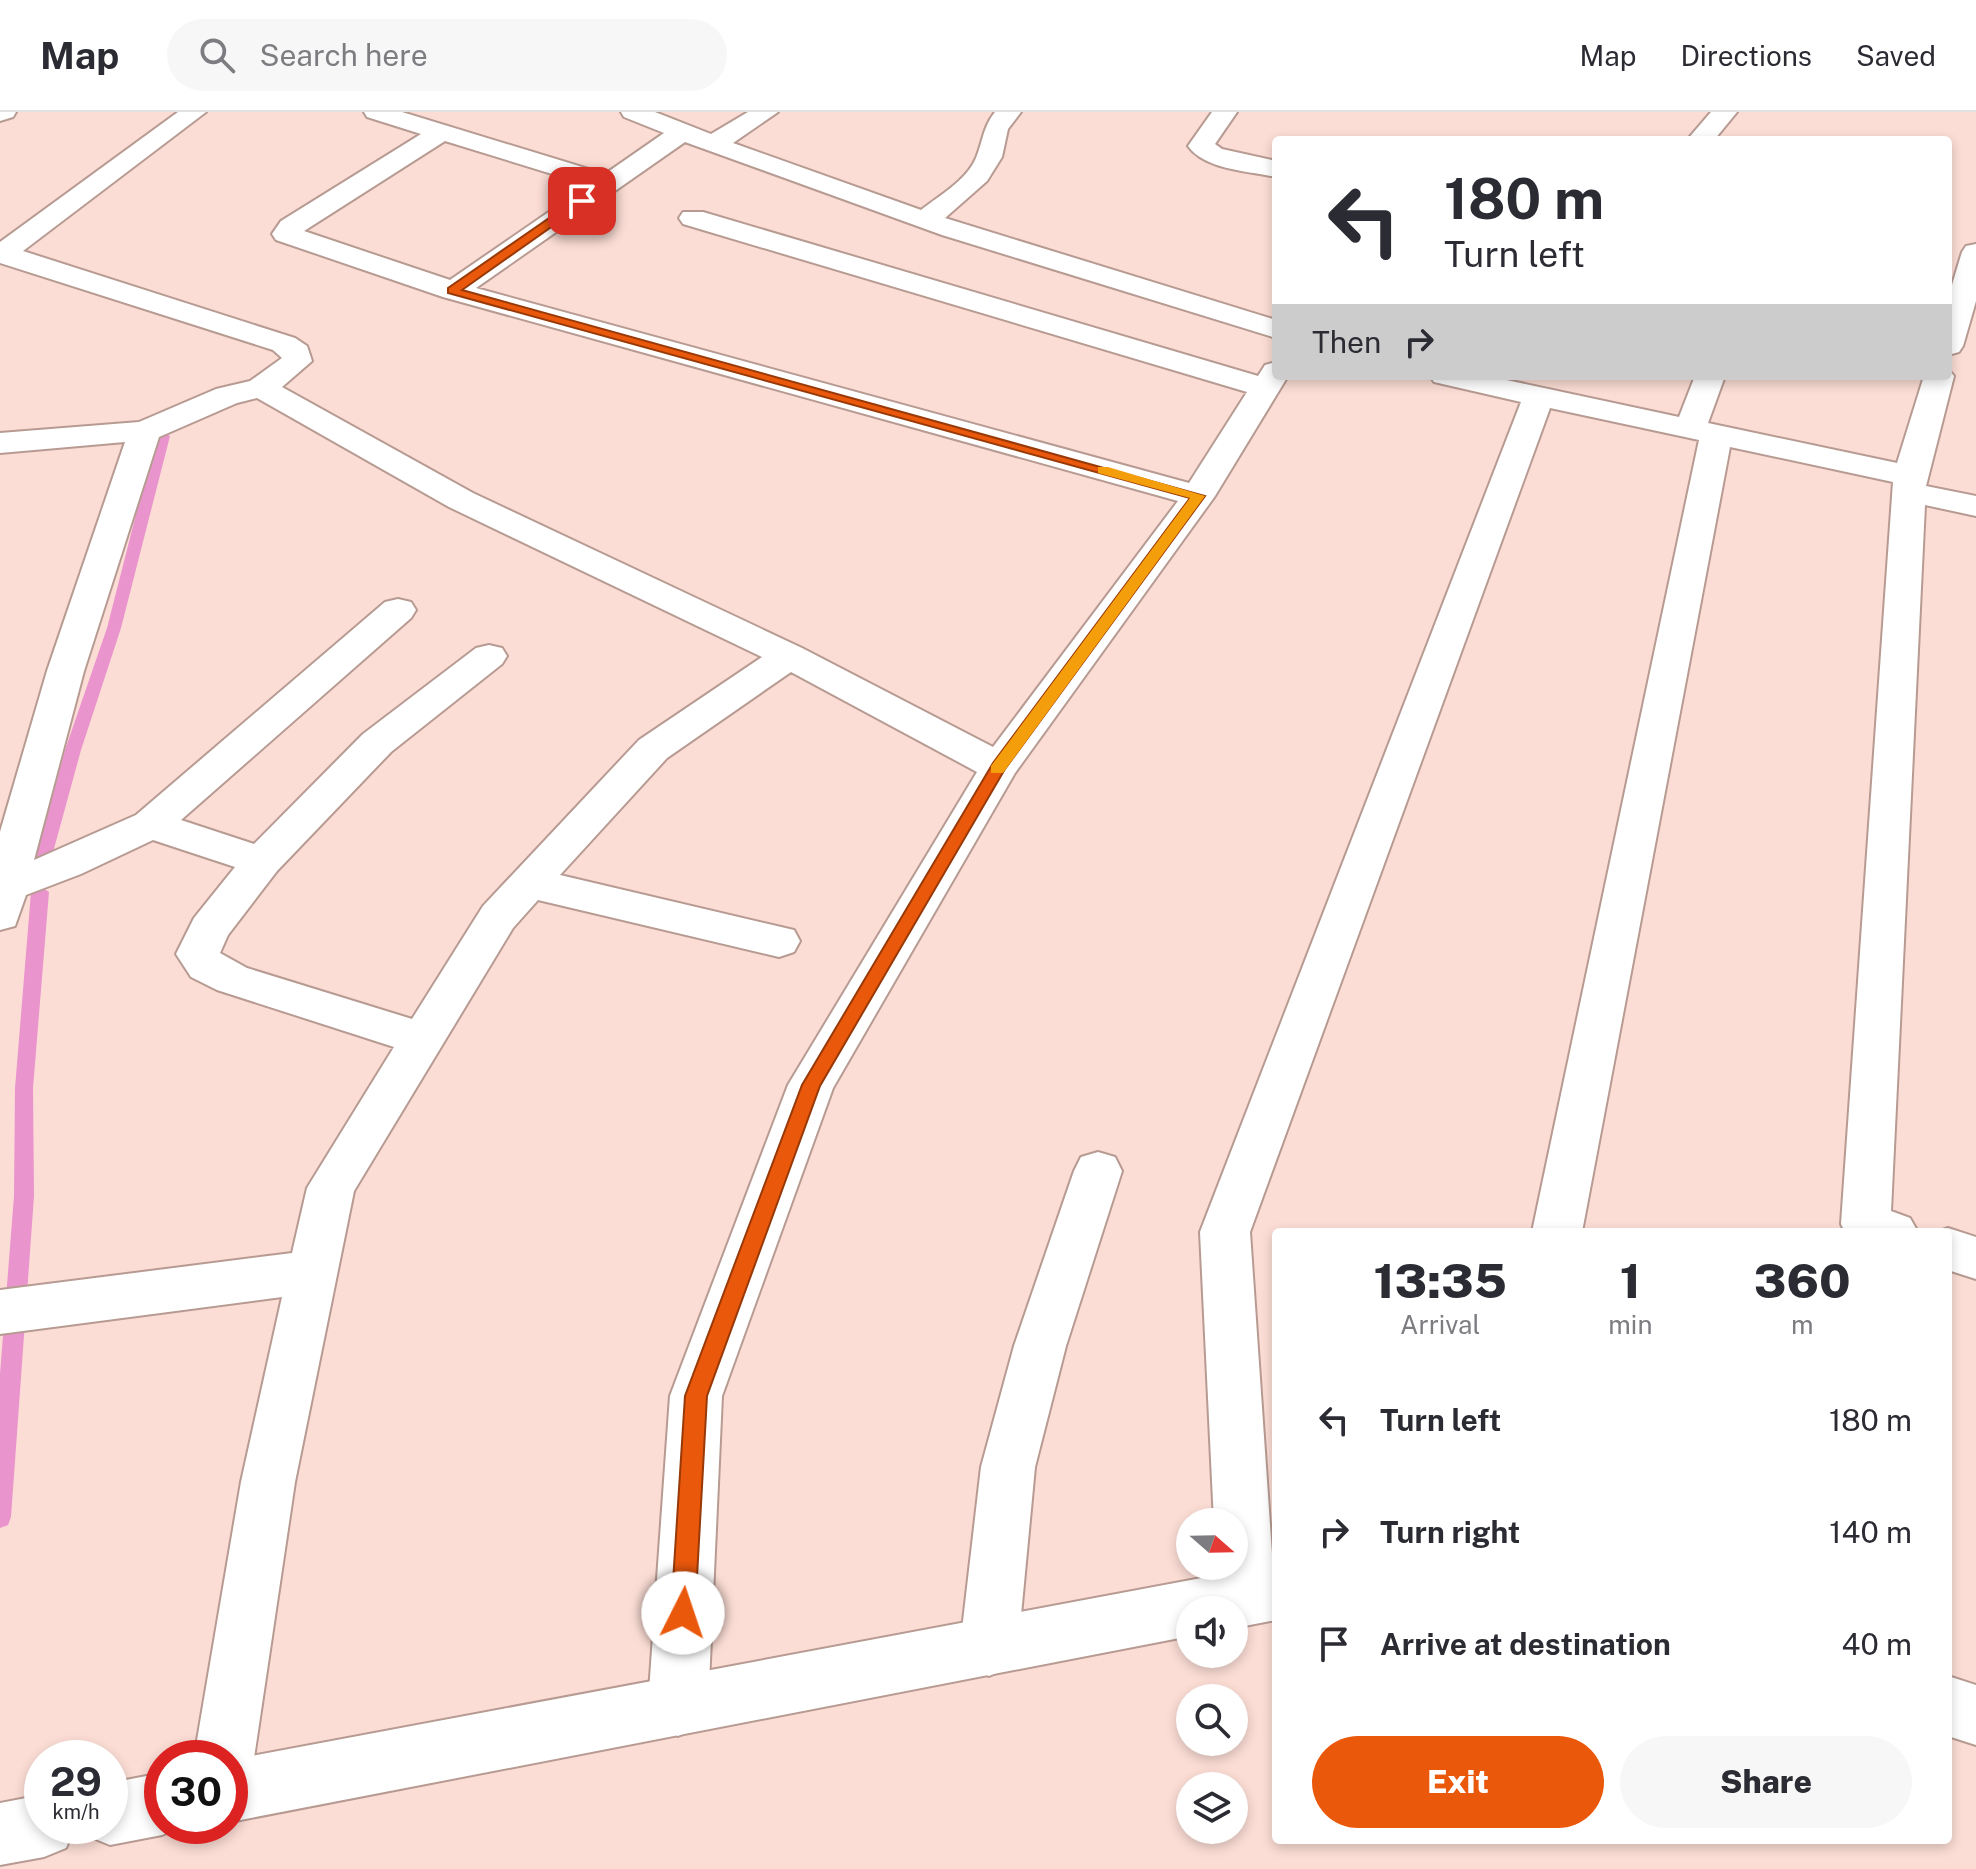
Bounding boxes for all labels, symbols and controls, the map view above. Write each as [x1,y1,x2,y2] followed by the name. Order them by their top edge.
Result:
[167,19,727,91] search box
[40,33,119,78] text: Map
[195,33,239,77] icon: search
[259,37,428,73] text: Search here
[1580,39,1636,72] text: Map
[1680,39,1812,72] text: Directions
[1856,39,1936,72] text: Saved
[1444,166,1604,232] text: 180 m
[548,167,616,235] pin
[1312,168,1416,272] icon: left
[560,179,604,223] icon: arrive
[1444,233,1585,275] text: Turn left
[1397,320,1441,364] icon: right
[1312,324,1381,360] text: Then
[1373,1252,1507,1309] text: 13:35
[1620,1252,1641,1309] text: 1
[1754,1252,1851,1309] text: 360
[1400,1309,1480,1340] text: Arrival
[1608,1309,1652,1340] text: min
[1791,1309,1813,1340] text: m
[1312,1398,1356,1442] icon: left
[1380,1402,1501,1438] text: Turn left
[1829,1402,1912,1438] text: 180 m
[1176,1508,1248,1580] north arrow
[1176,1508,1248,1844] map controls
[1312,1510,1356,1554] icon: right
[1380,1514,1520,1550] text: Turn right
[1829,1514,1912,1550] text: 140 m
[641,1571,725,1655] position arrow
[1176,1596,1248,1668] button: sound
[1312,1622,1356,1666] icon: arrive
[1380,1626,1671,1662] text: Arrive at destination
[1842,1626,1912,1662] text: 40 m
[1176,1684,1248,1756] button: search
[1312,1736,1604,1828] button: Exit
[1620,1736,1912,1828] button: Share
[144,1740,248,1844] speed limit sign: 30
[50,1758,102,1805] text: 29
[1176,1772,1248,1844] button: layers
[52,1800,100,1824] text: km/h

